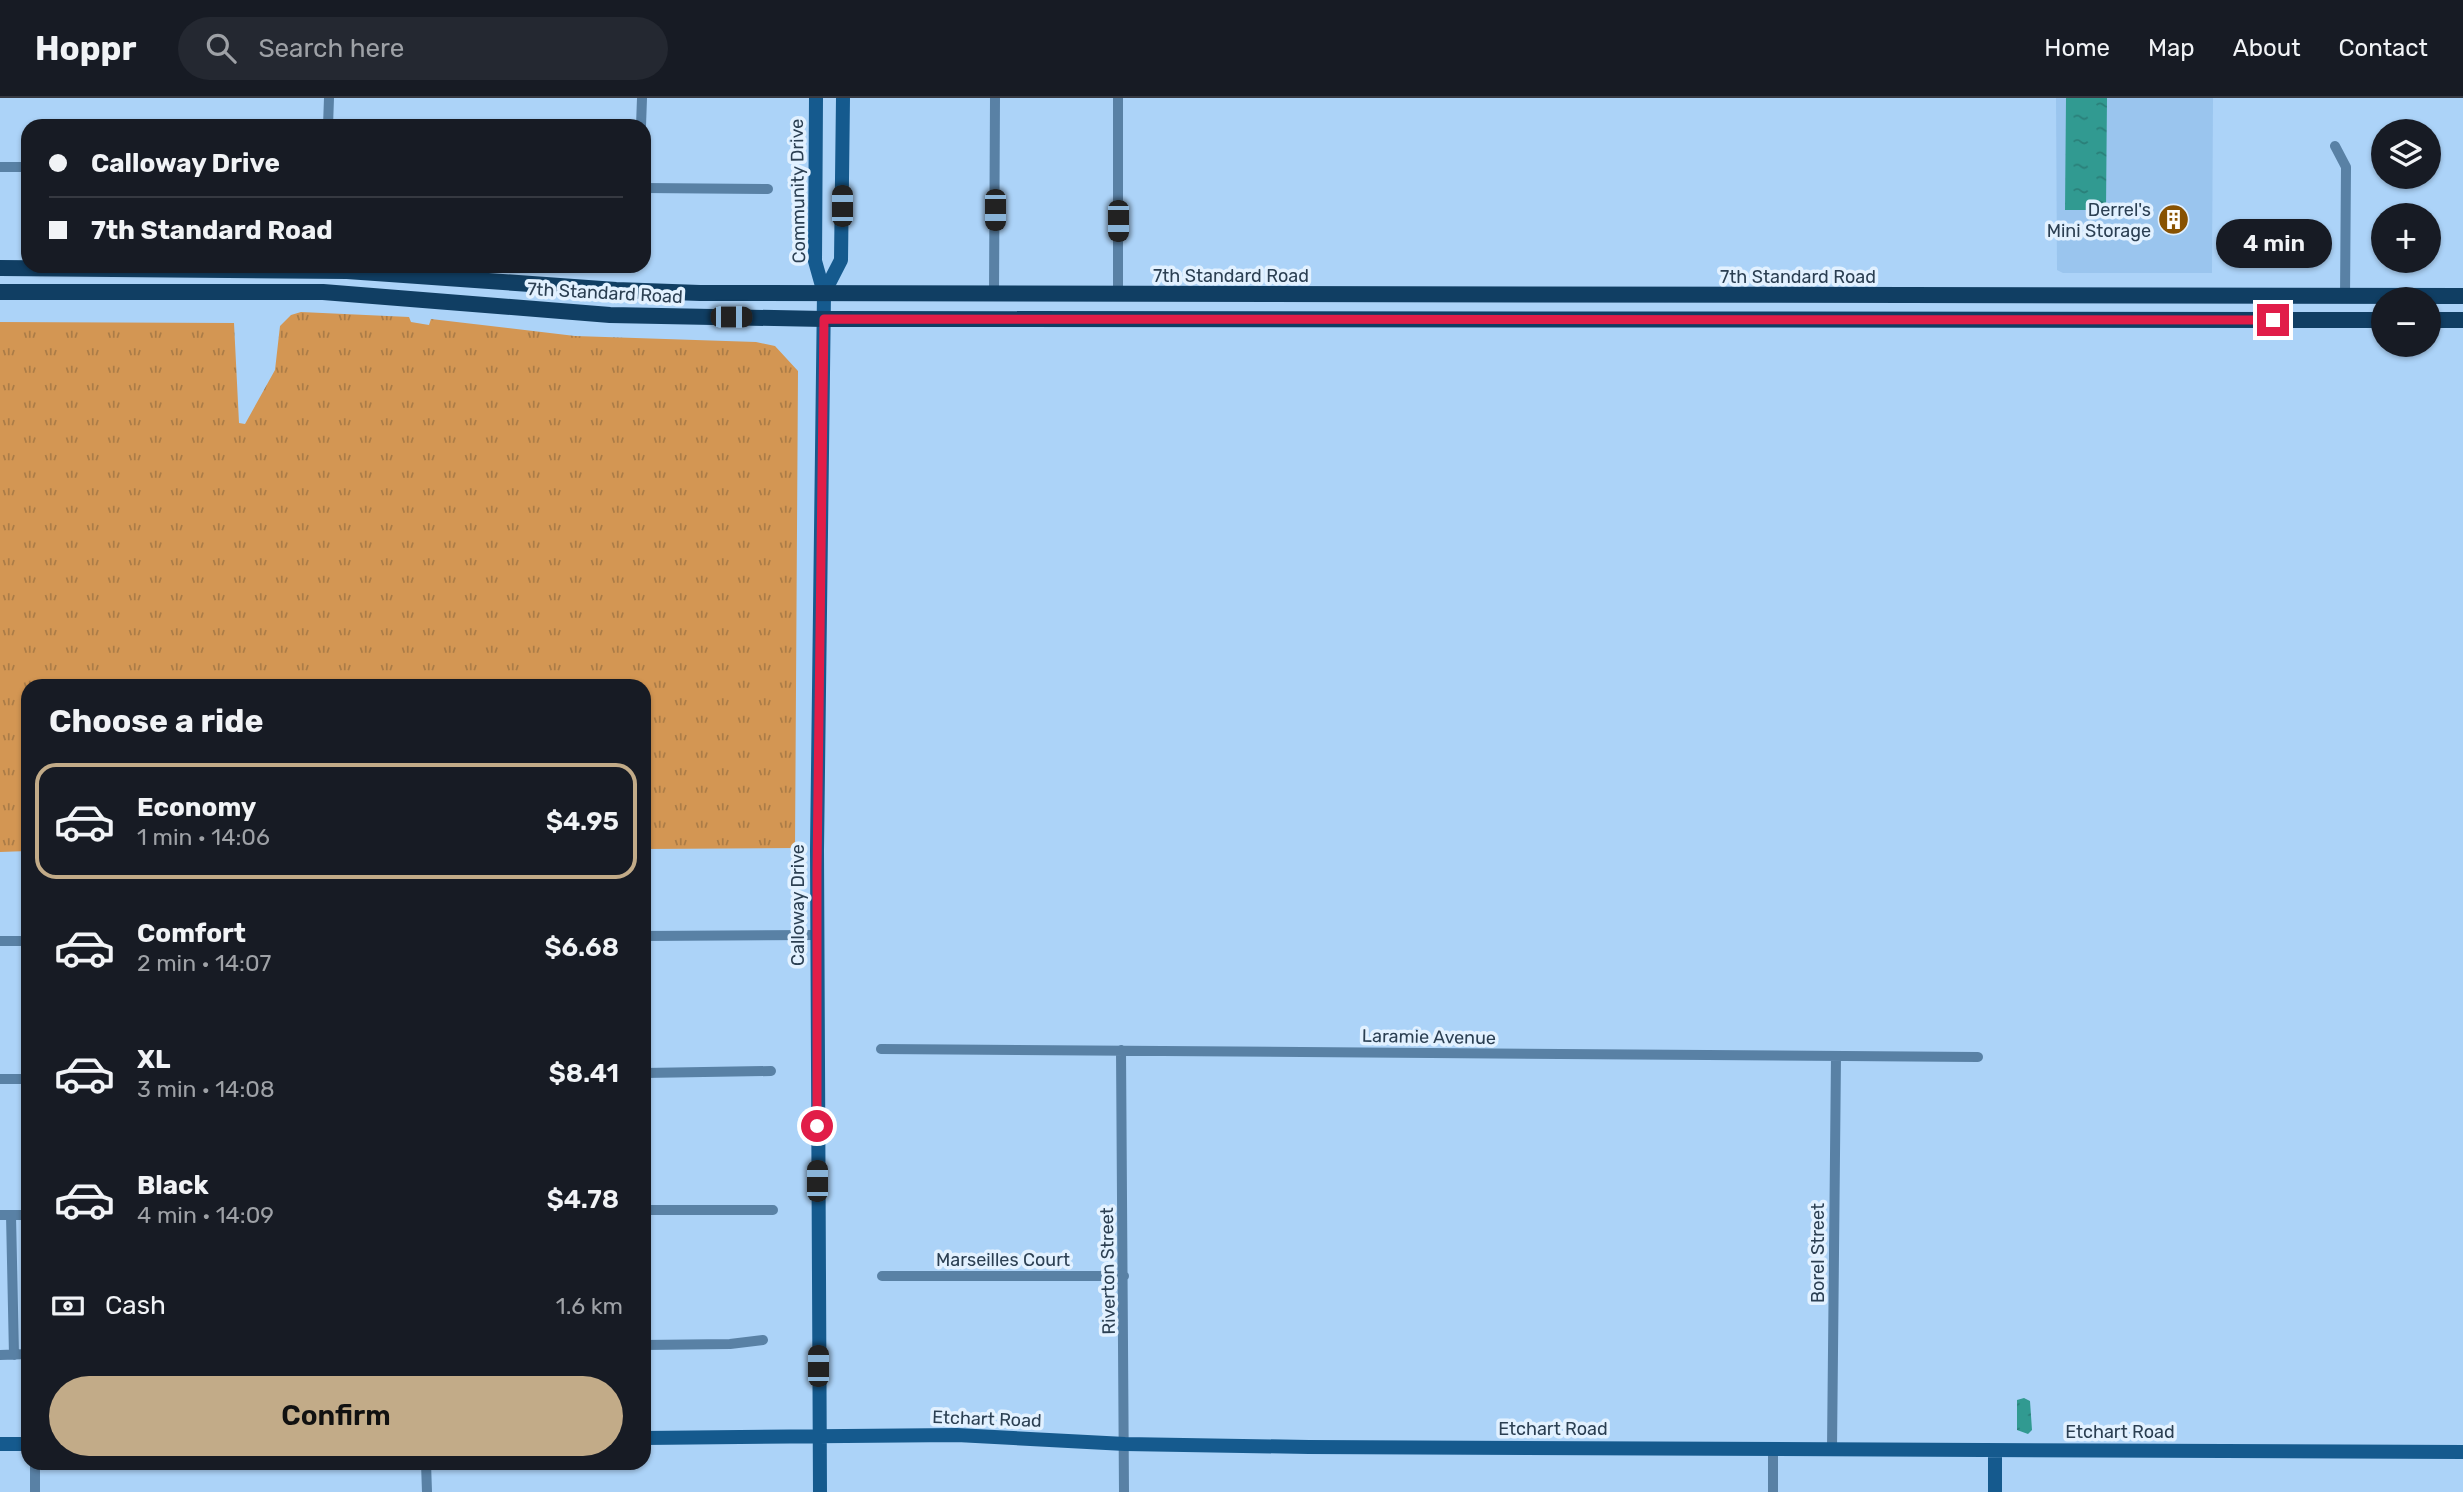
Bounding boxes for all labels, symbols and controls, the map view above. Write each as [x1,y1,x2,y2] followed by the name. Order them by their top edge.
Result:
[178,17,668,80] search box
[35,29,136,68] text: Hoppr
[202,29,240,67] icon: search
[258,33,404,64] text: Search here
[2044,34,2110,62] text: Home
[2148,34,2195,62] text: Map
[2233,34,2301,62] text: About
[2339,34,2428,62] text: Contact
[786,118,810,264] street label: Community Drive
[2371,119,2441,357] map controls
[2371,119,2441,189] button: layers
[91,148,280,179] text: Calloway Drive
[832,185,853,227] car
[985,189,1006,231] car
[2047,199,2151,242] place label: Derrel's Mini Storage
[1108,200,1129,242] car
[2157,203,2191,237] building icon: Derrel's Mini Storage
[2371,203,2441,273] button: +
[91,215,333,246] text: 7th Standard Road
[2215,218,2331,268] callout: 4 min
[2243,229,2305,257] text: 4 min
[1153,265,1309,287] street label: 7th Standard Road
[1720,266,1876,288] street label: 7th Standard Road
[527,278,683,308] street label: 7th Standard Road
[2371,287,2441,357] button: −
[2257,304,2289,336] route end
[711,307,753,328] car
[49,702,263,740] text: Choose a ride
[53,790,116,853] icon: car
[137,792,256,823] text: Economy
[546,806,619,837] text: $4.95
[137,823,270,851] text: 1 min · 14:06
[787,844,809,966] street label: Calloway Drive
[53,916,116,979] icon: car
[137,918,246,949] text: Comfort
[544,932,619,963] text: $6.68
[137,949,271,977] text: 2 min · 14:07
[1362,1025,1496,1049] street label: Laramie Avenue
[53,1042,116,1105] icon: car
[137,1044,170,1075] text: XL
[549,1058,619,1089] text: $8.41
[137,1075,275,1103] text: 3 min · 14:08
[801,1110,833,1142] route start
[807,1160,828,1202] car
[53,1168,116,1231] icon: car
[137,1170,209,1201] text: Black
[547,1184,619,1215] text: $4.78
[137,1201,274,1229] text: 4 min · 14:09
[1807,1203,1829,1303] street label: Borel Street
[1096,1207,1120,1335] street label: Riverton Street
[936,1249,1070,1271] street label: Marseilles Court
[49,1287,87,1325] icon: cash
[105,1290,166,1321] text: Cash
[556,1292,623,1320] text: 1.6 km
[808,1345,829,1387] car
[49,1376,623,1456] button: Confirm
[932,1406,1042,1432] street label: Etchart Road
[1498,1418,1608,1440] street label: Etchart Road
[2065,1421,2175,1443] street label: Etchart Road

